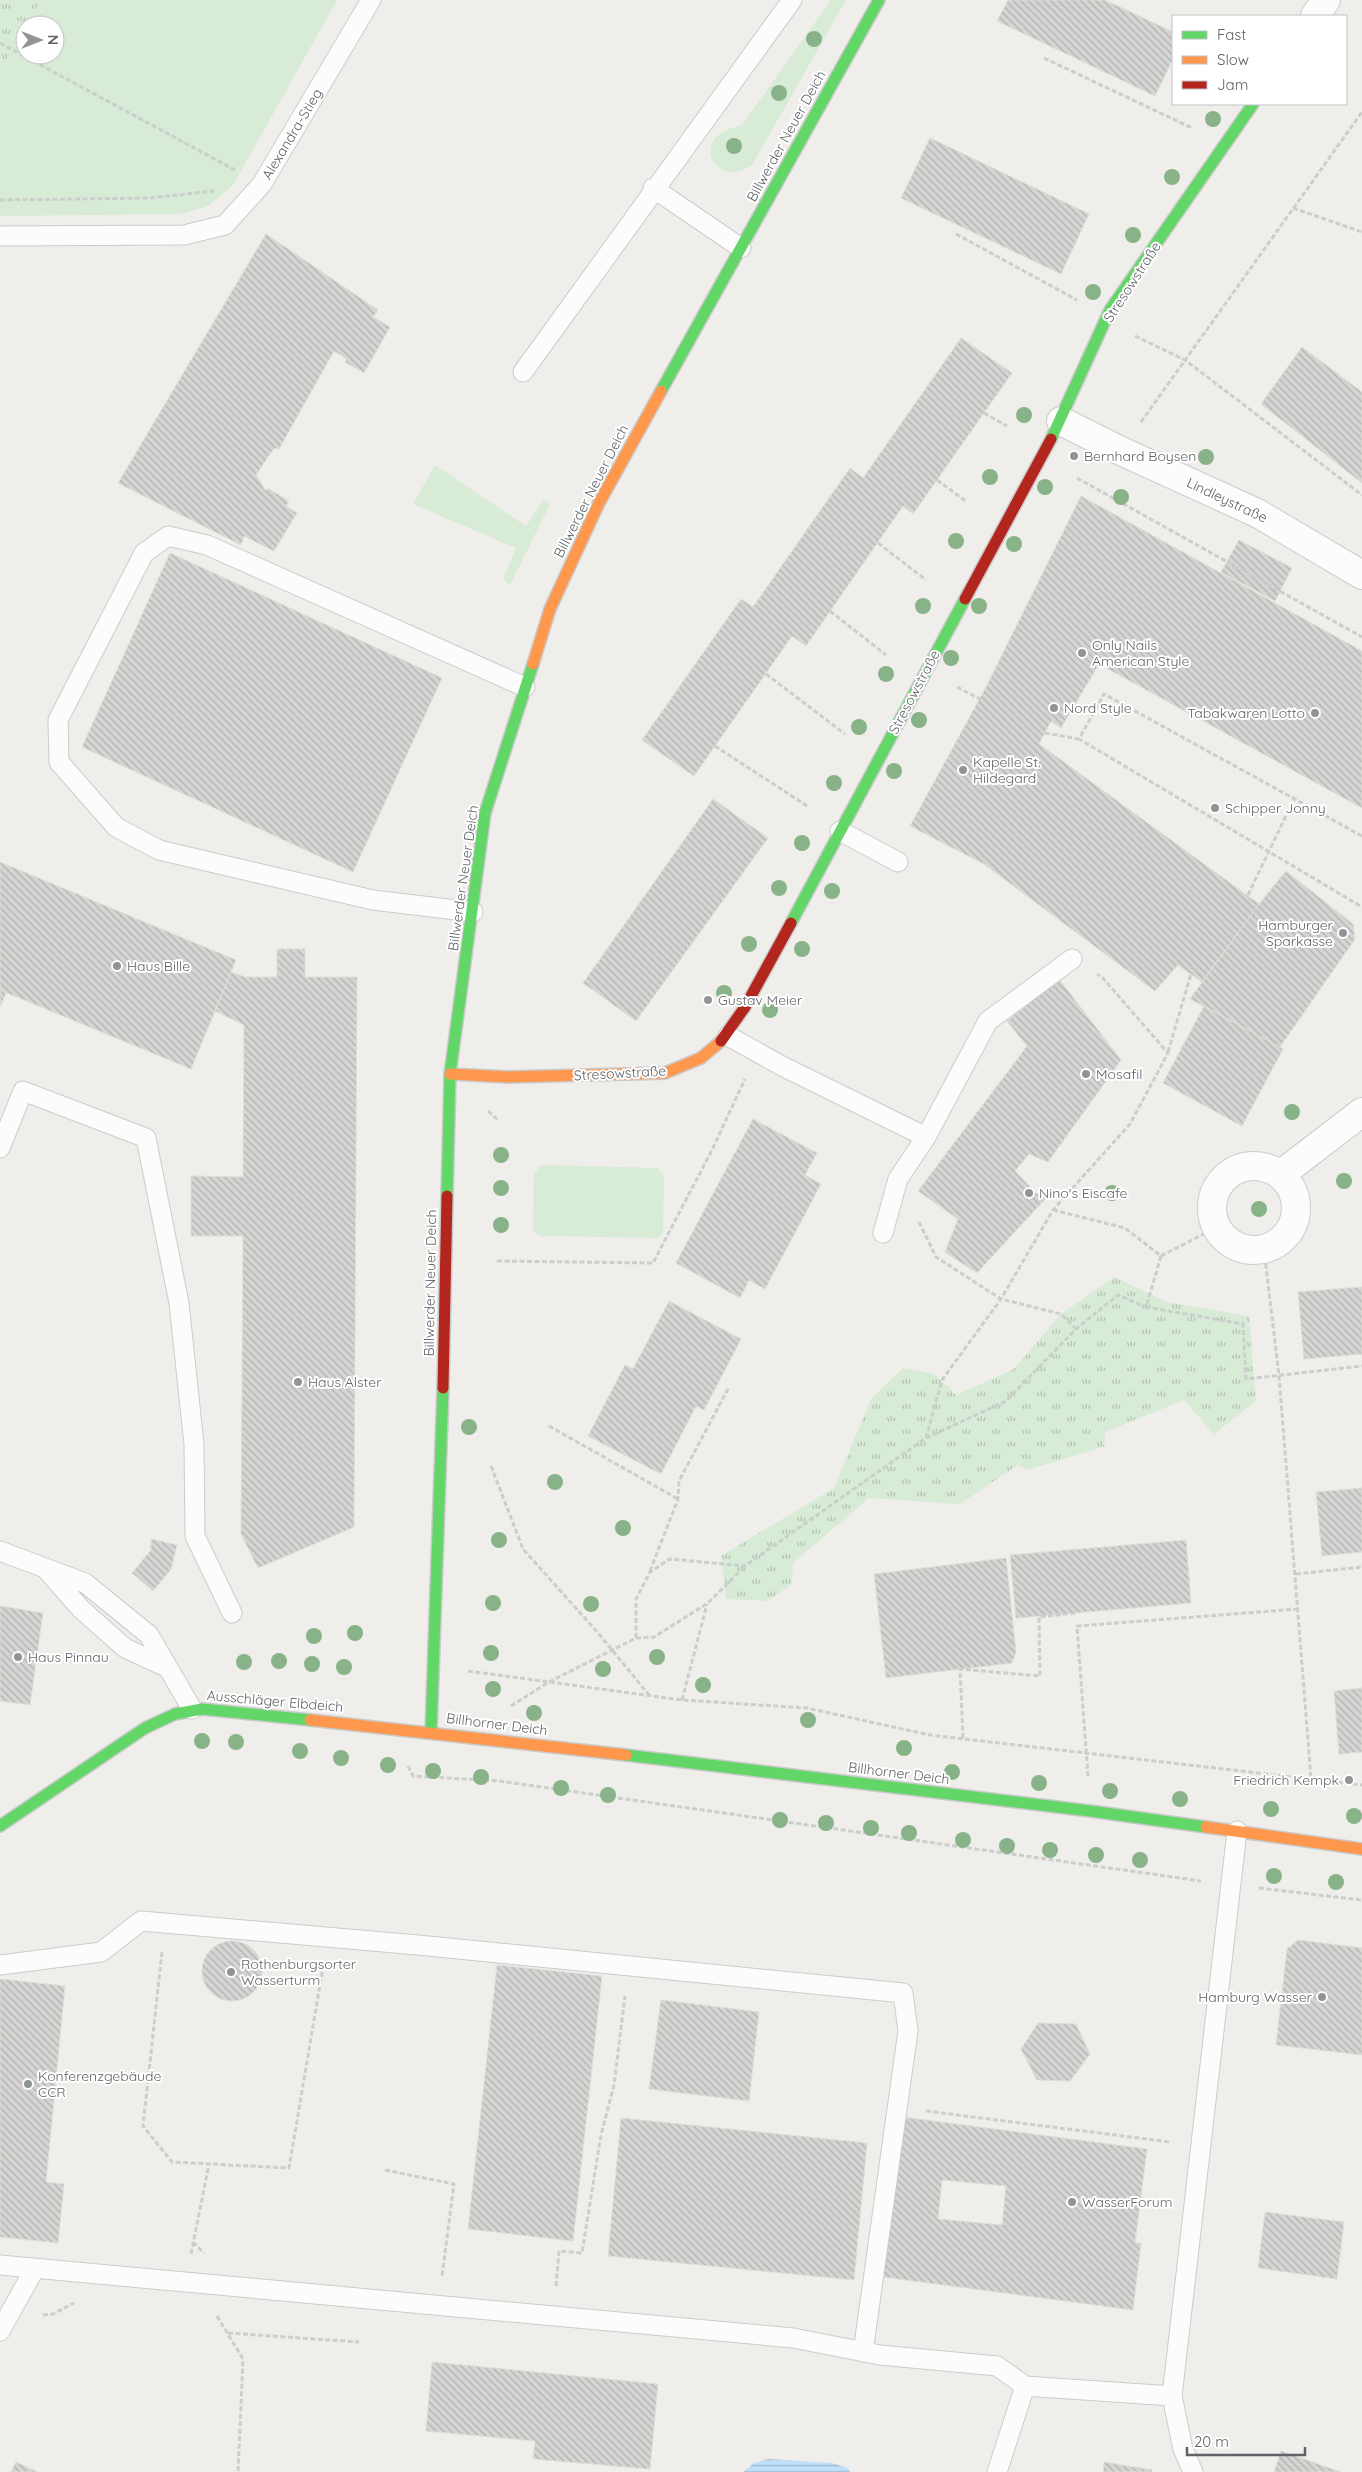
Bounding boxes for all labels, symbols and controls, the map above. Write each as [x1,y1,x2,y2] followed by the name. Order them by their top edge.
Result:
[15,15,65,65] north arrow
[1172,15,1347,105] legend
[1217,25,1246,44] text: Fast
[44,35,62,45] text: N
[1217,50,1249,69] text: Slow
[743,67,829,205] street label: Billwerder Neuer Deich
[1217,75,1248,94] text: Jam
[258,85,326,183] street label: Alexandra-Stieg
[1099,238,1165,326] street label: Stresowstraße
[550,421,632,561] street label: Billwerder Neuer Deich
[1084,447,1196,465] place label: Bernhard Boysen
[1068,450,1080,462] marker: Bernhard Boysen
[1184,473,1270,527] street label: Lindleystraße
[1092,636,1189,670] place label: Only Nails American Style
[884,647,944,737] street label: Stresowstraße
[1076,647,1088,659] marker: Only Nails American Style
[1064,699,1132,717] place label: Nord Style
[1048,702,1060,714] marker: Nord Style
[1187,704,1305,722] place label: Tabakwaren Lotto
[1309,707,1321,719] marker: Tabakwaren Lotto
[973,753,1041,787] place label: Kapelle St. Hildegard
[957,764,969,776] marker: Kapelle St. Hildegard
[1225,799,1326,817] place label: Schipper Jonny
[1209,802,1221,814] marker: Schipper Jonny
[444,804,482,952] street label: Billwerder Neuer Deich
[1258,916,1334,950] place label: Hamburger Sparkasse
[1337,927,1349,939] marker: Hamburger Sparkasse
[127,957,190,975] place label: Haus Bille
[111,960,123,972] marker: Haus Bille
[718,991,803,1009] place label: Gustav Meier
[702,994,714,1006] marker: Gustav Meier
[573,1062,667,1084] street label: Stresowstraße
[1096,1065,1142,1083] place label: Mosafil
[1080,1068,1092,1080] marker: Mosafil
[1039,1184,1128,1202] place label: Nino's Eiscafe
[1023,1187,1035,1199] marker: Nino's Eiscafe
[420,1209,440,1357] street label: Billwerder Neuer Deich
[308,1373,382,1391] place label: Haus Alster
[292,1376,304,1388] marker: Haus Alster
[28,1648,109,1666] place label: Haus Pinnau
[12,1651,24,1663] marker: Haus Pinnau
[206,1686,344,1716] street label: Ausschläger Elbdeich
[445,1709,549,1739] street label: Billhorner Deich
[847,1758,951,1788] street label: Billhorner Deich
[1233,1771,1339,1789] place label: Friedrich Kempk
[1343,1774,1355,1786] marker: Friedrich Kempk
[241,1955,357,1989] place label: Rothenburgsorter Wasserturm
[225,1966,237,1978] marker: Rothenburgsorter Wasserturm
[1198,1988,1313,2006] place label: Hamburg Wasser
[1316,1991,1328,2003] marker: Hamburg Wasser
[38,2067,162,2101] place label: Konferenzgebäude CCR
[22,2078,34,2090] marker: Konferenzgebäude CCR
[1082,2193,1173,2211] place label: WasserForum
[1066,2196,1078,2208] marker: WasserForum
[1187,2424,1304,2456] scale bar
[1194,2432,1229,2451] text: 20 m

